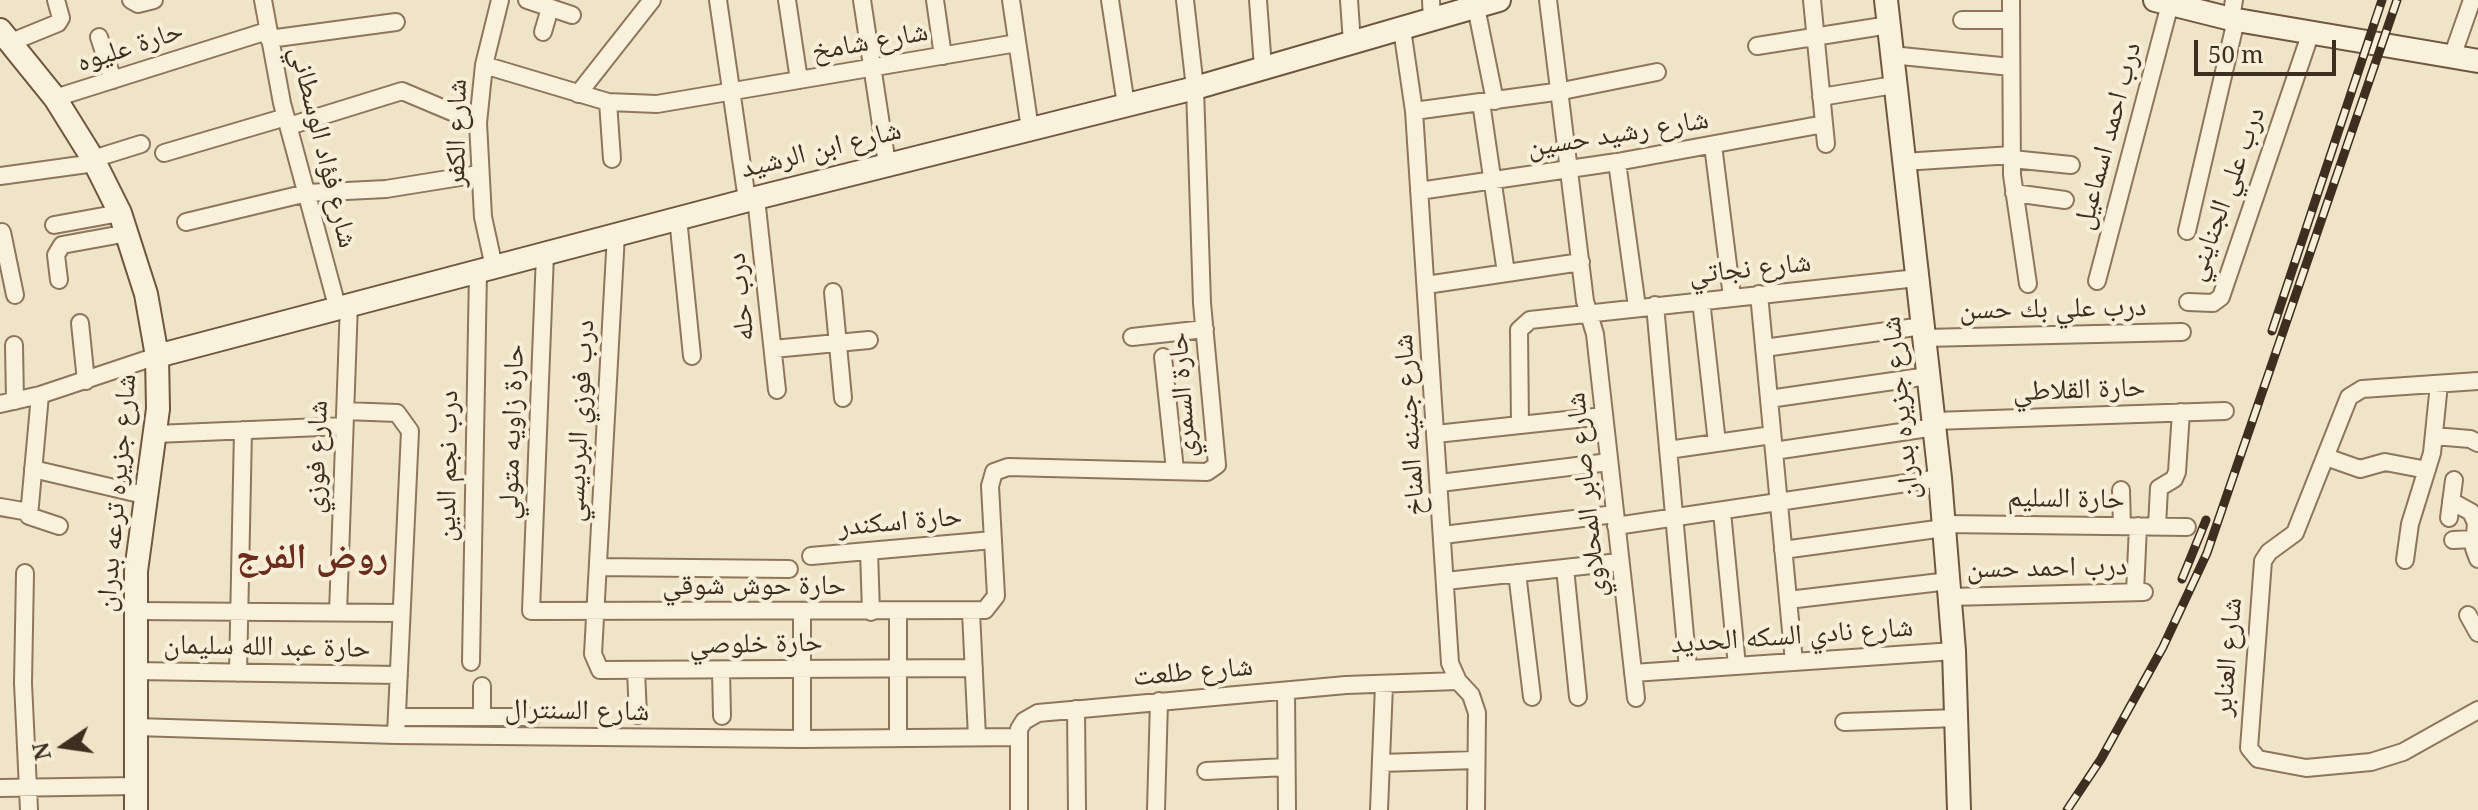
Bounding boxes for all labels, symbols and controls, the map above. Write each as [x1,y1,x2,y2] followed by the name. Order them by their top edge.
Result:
[72,14,188,80] street label: حارة عليوه
[809,15,931,69] street label: شارع شامخ
[2198,24,2340,74] scale bar
[2208,37,2264,70] text: 50 m
[2067,39,2149,233] street label: درب احمد اسماعيل
[282,43,364,251] street label: شارع فؤاد الوسطاني
[439,79,475,187] street label: شارع الكفر
[1525,103,1711,165] street label: شارع رشيد حسين
[2179,103,2273,285] street label: درب علي الجنايني
[737,114,905,186] street label: شارع ابن الرشيد
[1687,246,1813,292] street label: شارع نجاتي
[720,251,762,343] street label: درب حله
[1959,291,2147,327] street label: درب علي بك حسن
[1875,315,1927,501] street label: شارع جزيره بدران
[558,319,602,523] street label: درب فوزي البرديسي
[1162,331,1204,459] street label: حارة السمري
[1387,333,1433,517] street label: شارع جنينه المناخ
[492,344,532,520] street label: حارة زاويه متولي
[2012,371,2146,409] street label: حارة القلاطي
[90,372,144,614] street label: شارع جزيره ترعه بدران
[430,390,466,542] street label: درب نجم الدين
[1560,391,1614,599] street label: شارع صابر المحلاوي
[298,400,336,514] street label: شارع فوزي
[2007,481,2125,517] street label: حارة السليم
[836,500,964,544] street label: حارة اسكندر
[236,536,388,580] district label: روض الفرج
[1966,550,2128,586] street label: درب احمد حسن
[662,569,846,603] street label: حارة حوش شوقي
[2206,596,2250,718] street label: شارع العنابر
[1670,611,1914,661] street label: شارع نادي السكه الحديد
[689,626,823,662] street label: حارة خلوصي
[163,628,371,666] street label: حارة عبد الله سليمان
[1132,650,1254,694] street label: شارع طلعت
[504,693,650,729] street label: شارع السنترال
[24,706,104,786] north arrow
[24,740,57,763] text: N

